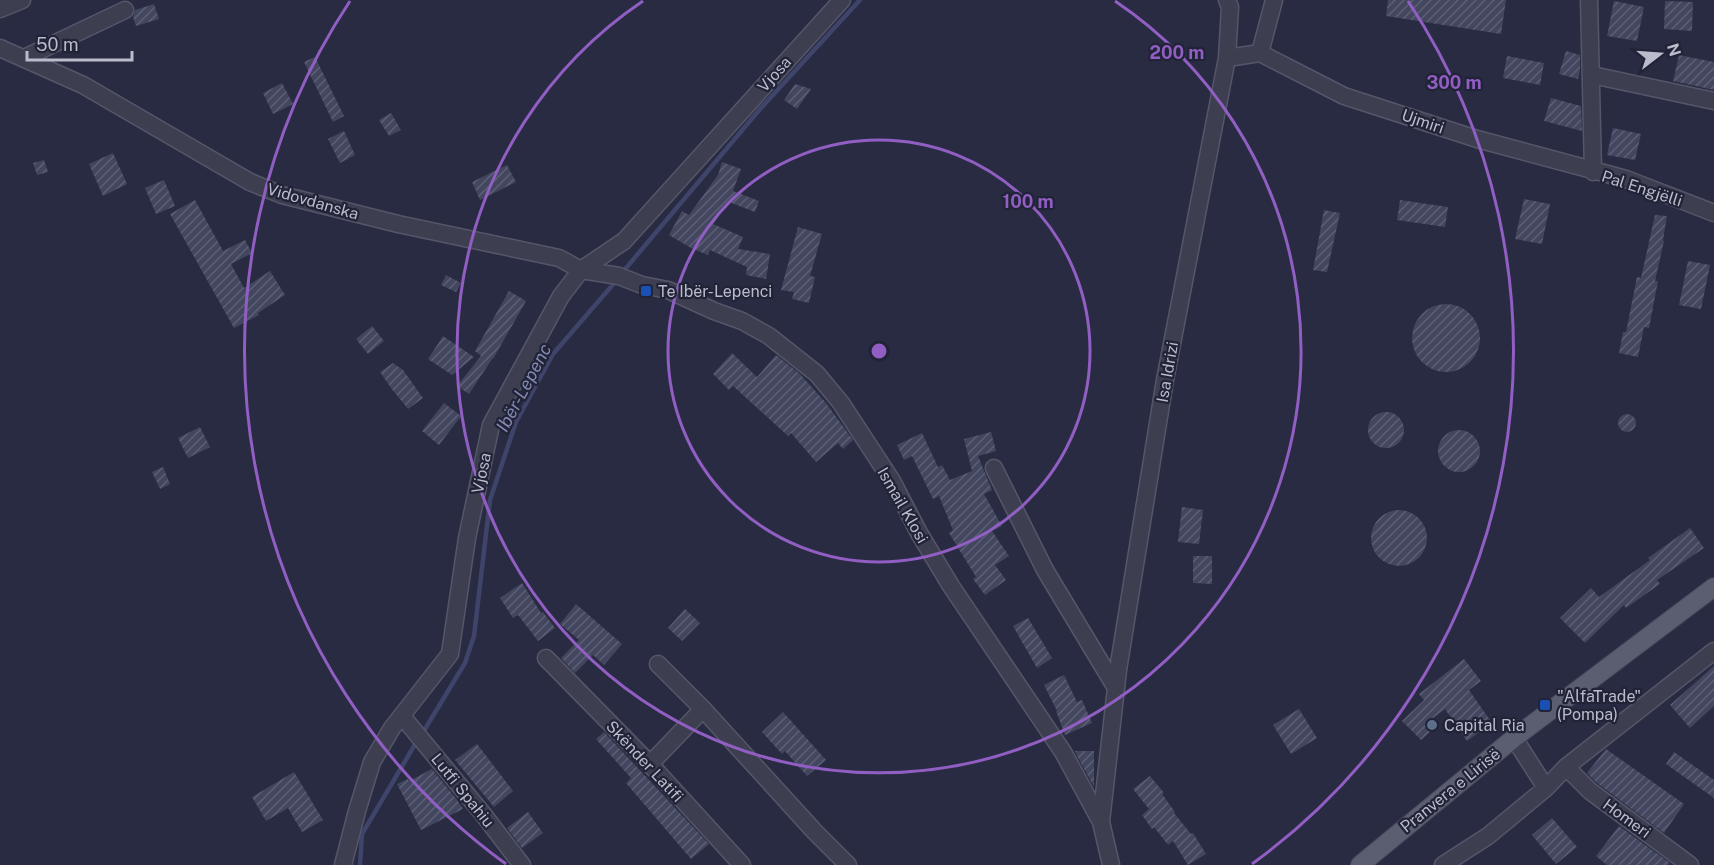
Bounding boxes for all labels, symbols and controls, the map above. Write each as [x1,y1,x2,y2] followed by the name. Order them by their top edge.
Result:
[27,24,132,62] scale bar
[1630,24,1690,84] north arrow
[36,34,79,55] text: 50 m
[1663,41,1685,59] text: N
[1150,42,1204,63] text: 200 m
[754,53,795,96] street label: Vjosa
[1426,72,1482,93] text: 300 m
[1399,105,1447,138] street label: Ujmiri
[1599,167,1685,210] street label: Pal Engjëlli
[265,179,361,224] street label: Vidovdanska
[1002,191,1054,212] text: 100 m
[658,282,772,301] place label: Te Ibër-Lepenci
[639,284,653,298] marker: Te Ibër-Lepenci
[492,340,556,435] water label: Ibër-Lepenc
[1153,340,1182,404] street label: Isa Idrizi
[869,341,889,361] centre of rings
[468,451,495,495] street label: Vjosa
[873,464,932,547] street label: Ismail Klosi
[1557,687,1641,724] place label: "AlfaTrade" (Pompa)
[1538,698,1552,712] marker: "AlfaTrade" (Pompa)
[1444,716,1525,735] place label: Capital Ria
[602,717,687,806] street label: Skënder Latifi
[1425,718,1439,732] marker: Capital Ria
[1397,744,1504,836] street label: Pranvera e Lirisë
[427,750,498,831] street label: Lutfi Spahiu
[1599,795,1654,842] street label: Homeri

